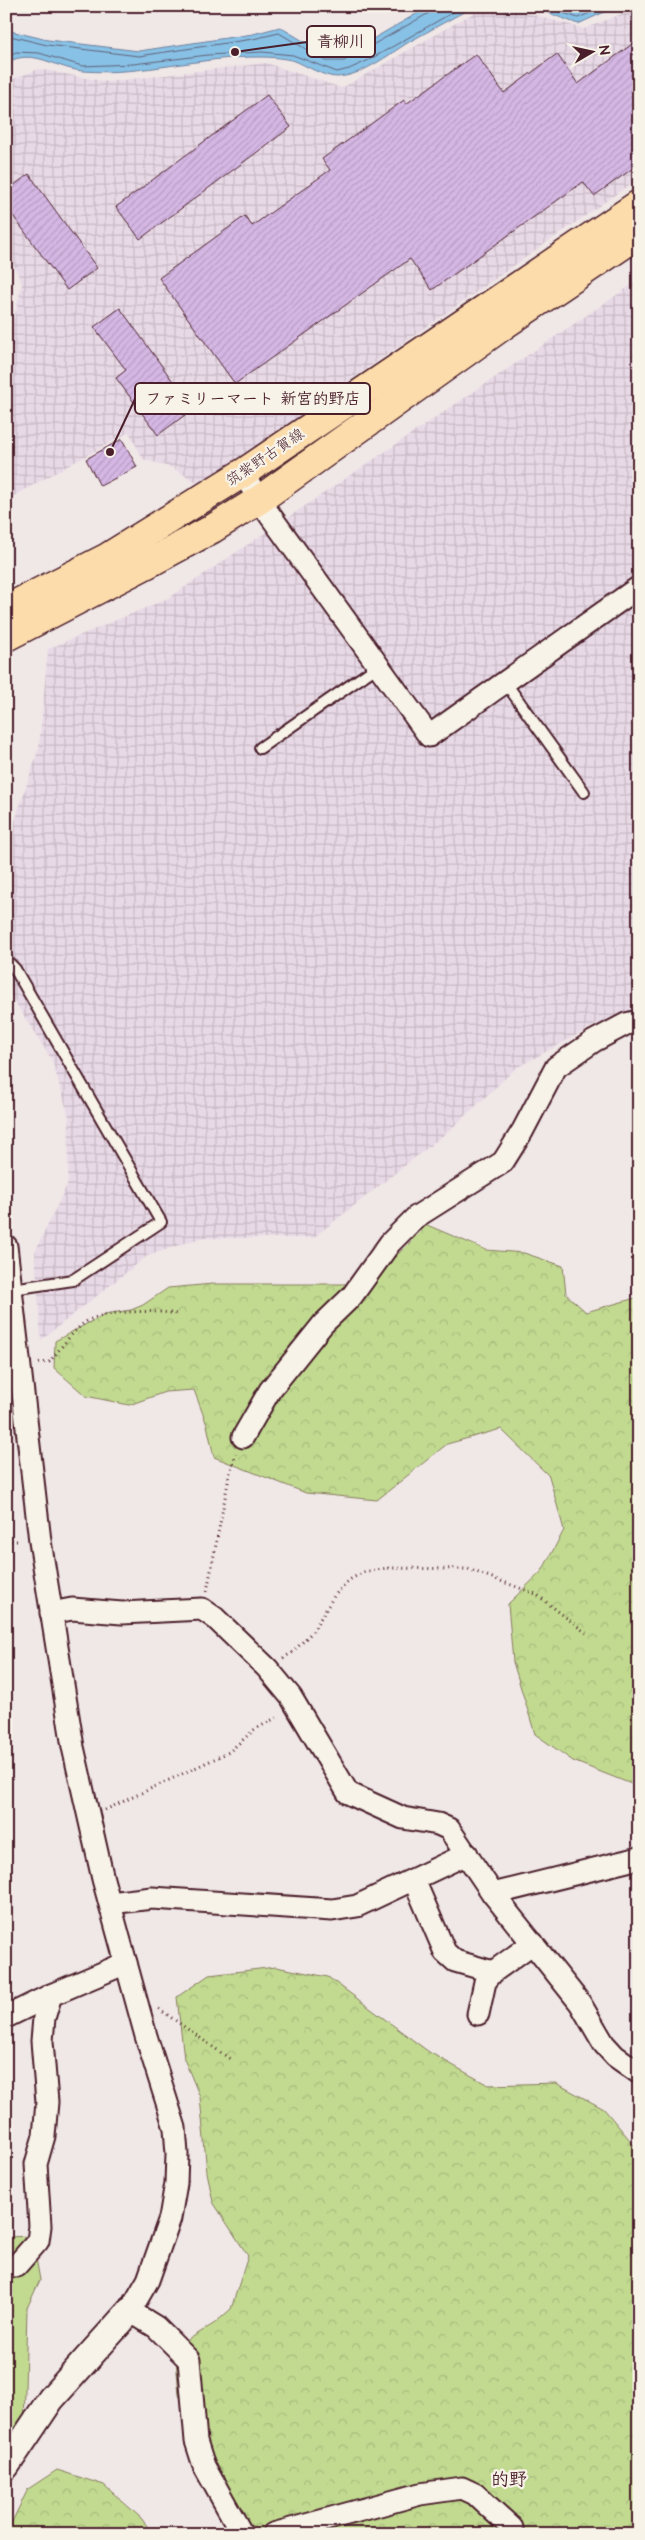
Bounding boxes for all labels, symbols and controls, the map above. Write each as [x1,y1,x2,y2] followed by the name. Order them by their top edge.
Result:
[307,26,375,57] callout: 青柳川
[568,28,618,78] north arrow
[317,31,365,53] text: 青柳川
[593,44,614,56] text: N
[135,383,370,414] callout: ファミリーマート 新宮的野店
[145,388,361,410] text: ファミリーマート 新宮的野店
[222,424,308,491] street label: 筑紫野古賀線
[491,2467,527,2492] district label: 的野

